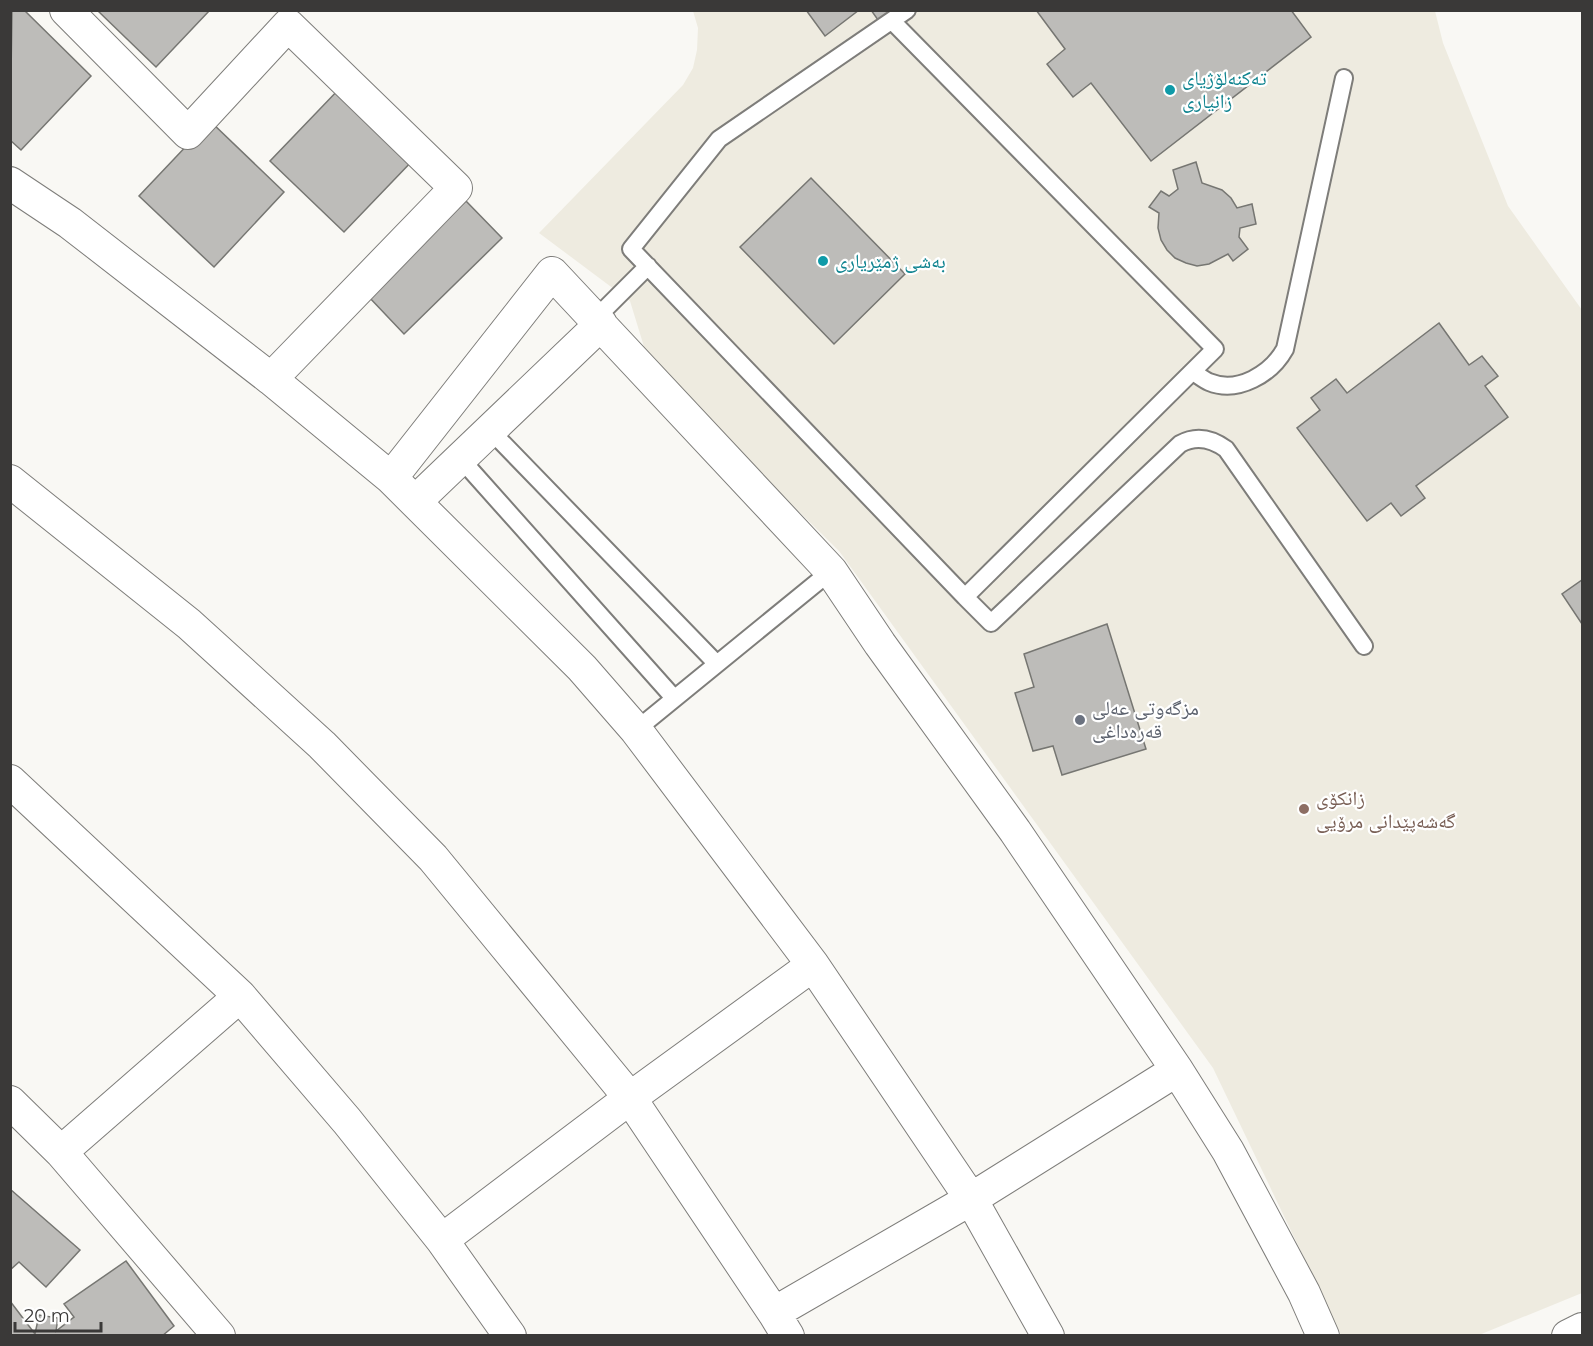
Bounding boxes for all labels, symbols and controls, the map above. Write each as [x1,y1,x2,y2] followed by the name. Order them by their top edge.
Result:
[1182,66,1267,113] place label: ته‌کنه‌لۆژیای زانیاری
[1163,83,1177,97] marker: ته‌کنه‌لۆژیای زانیاری
[835,249,946,273] place label: بەشی ژمێریاری
[816,254,830,268] marker: بەشی ژمێریاری
[1092,696,1199,743] place label: مزگەوتی عەلی قەرەداغی
[1073,713,1087,727] marker: مزگەوتی عەلی قەرەداغی
[1316,786,1456,833] place label: زانکۆی گه‌شه‌پێدانی مرۆیی
[1297,802,1311,816] marker: زانکۆی گه‌شه‌پێدانی مرۆیی
[15,1295,100,1333] scale bar
[24,1305,70,1327] text: 20 m

